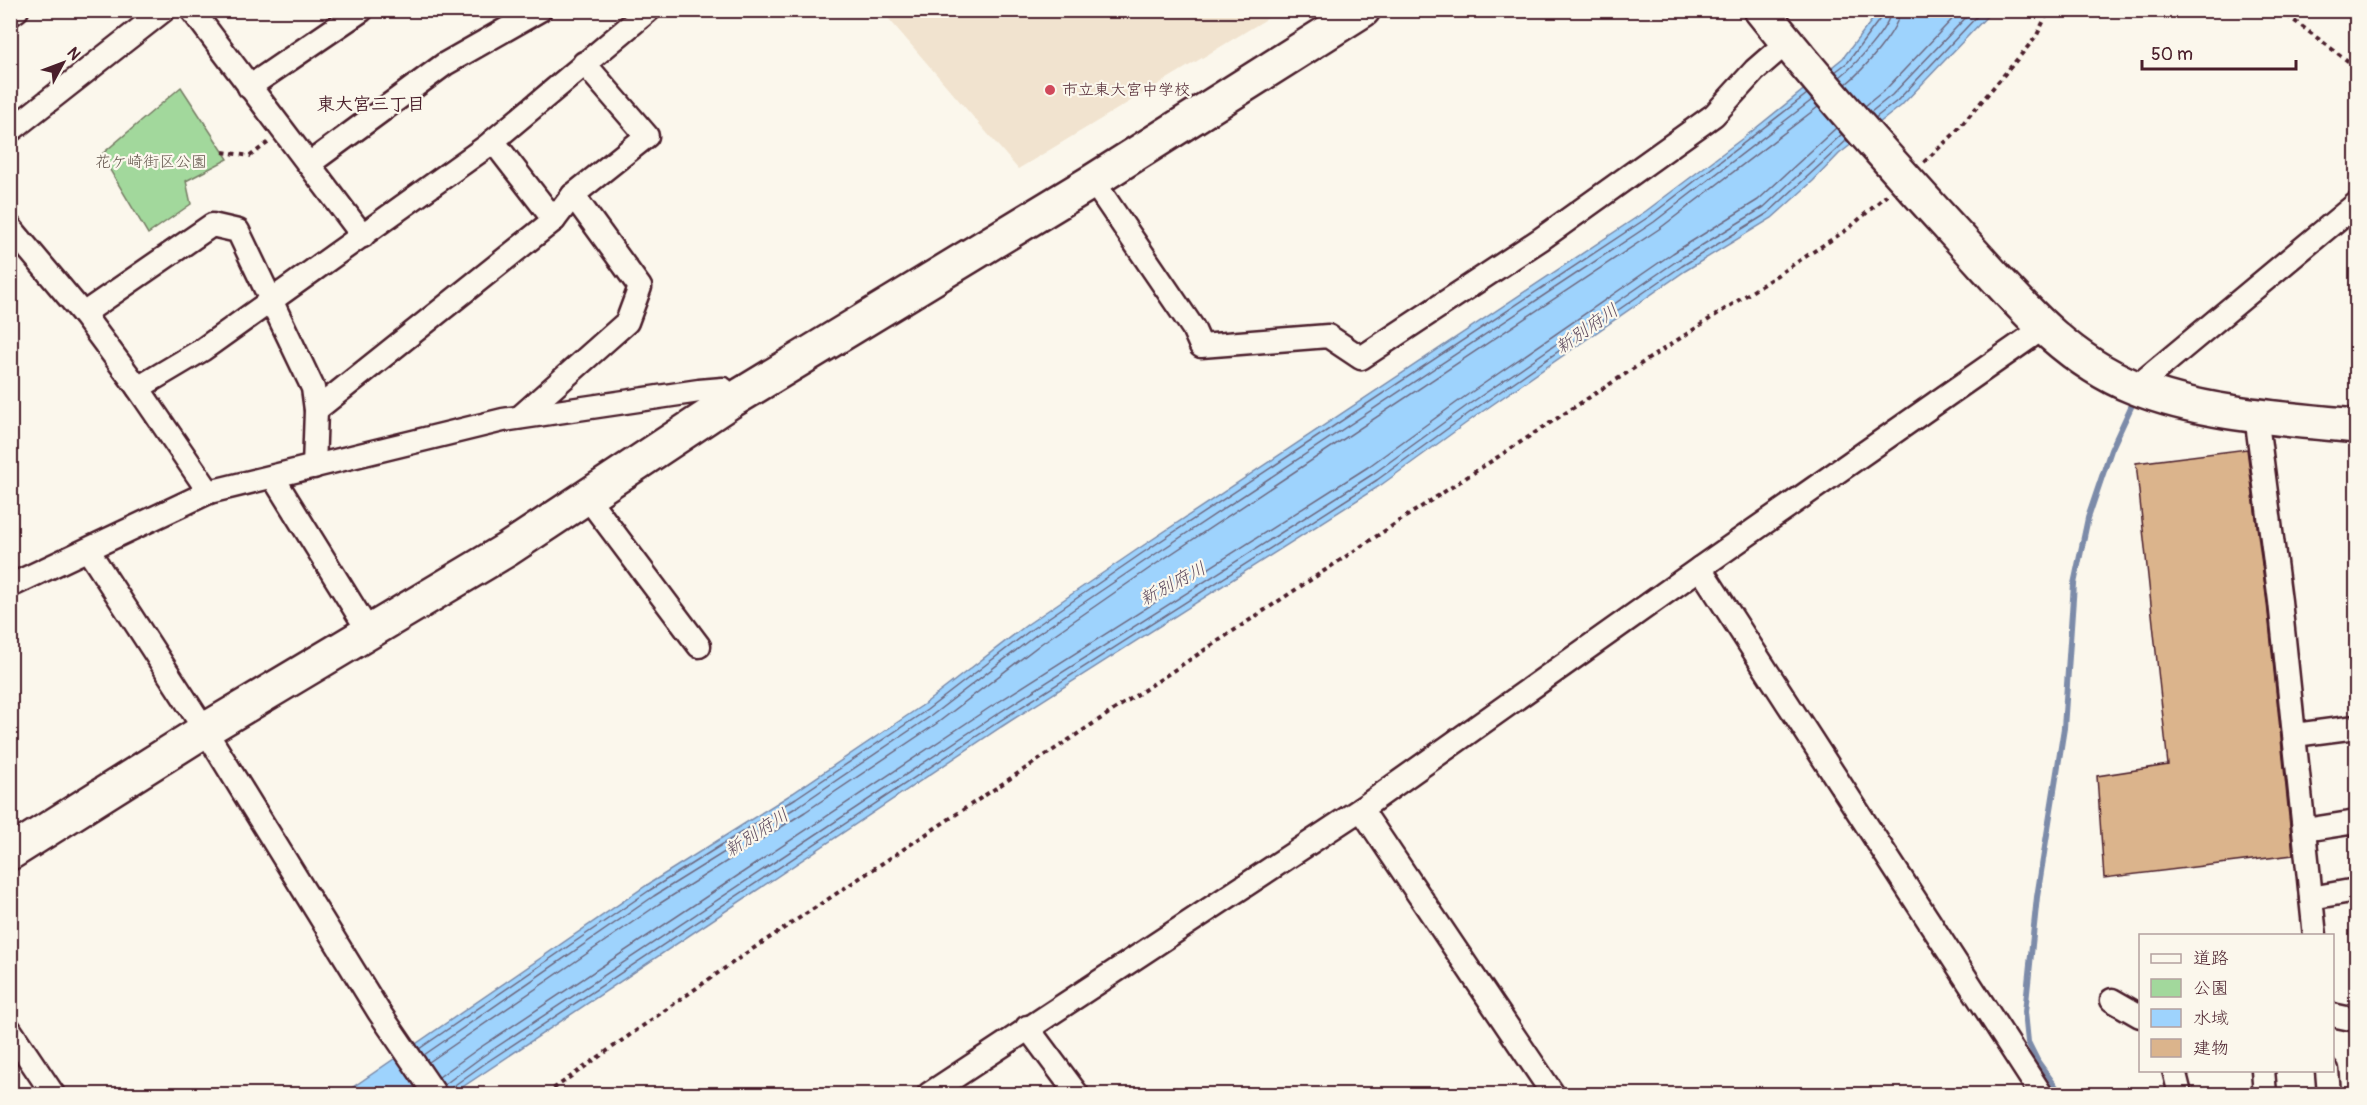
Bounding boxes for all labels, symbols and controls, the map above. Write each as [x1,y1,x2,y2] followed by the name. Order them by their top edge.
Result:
[33,33,93,93] north arrow
[2142,33,2296,71] scale bar
[62,43,85,65] text: N
[2151,43,2193,66] text: 50 m
[1062,80,1190,100] place label: 市立東大宮中学校
[1043,83,1057,97] marker: 市立東大宮中学校
[317,93,425,116] district label: 東大宮三丁目
[95,152,207,172] park label: 花ケ崎街区公園
[1551,299,1623,359] water label: 新別府川
[1136,557,1210,611] water label: 新別府川
[721,804,793,862] water label: 新別府川
[2139,934,2334,1072] legend
[2193,947,2229,970] text: 道路
[2193,977,2229,1000] text: 公園
[2193,1007,2229,1030] text: 水域
[2193,1037,2229,1060] text: 建物

